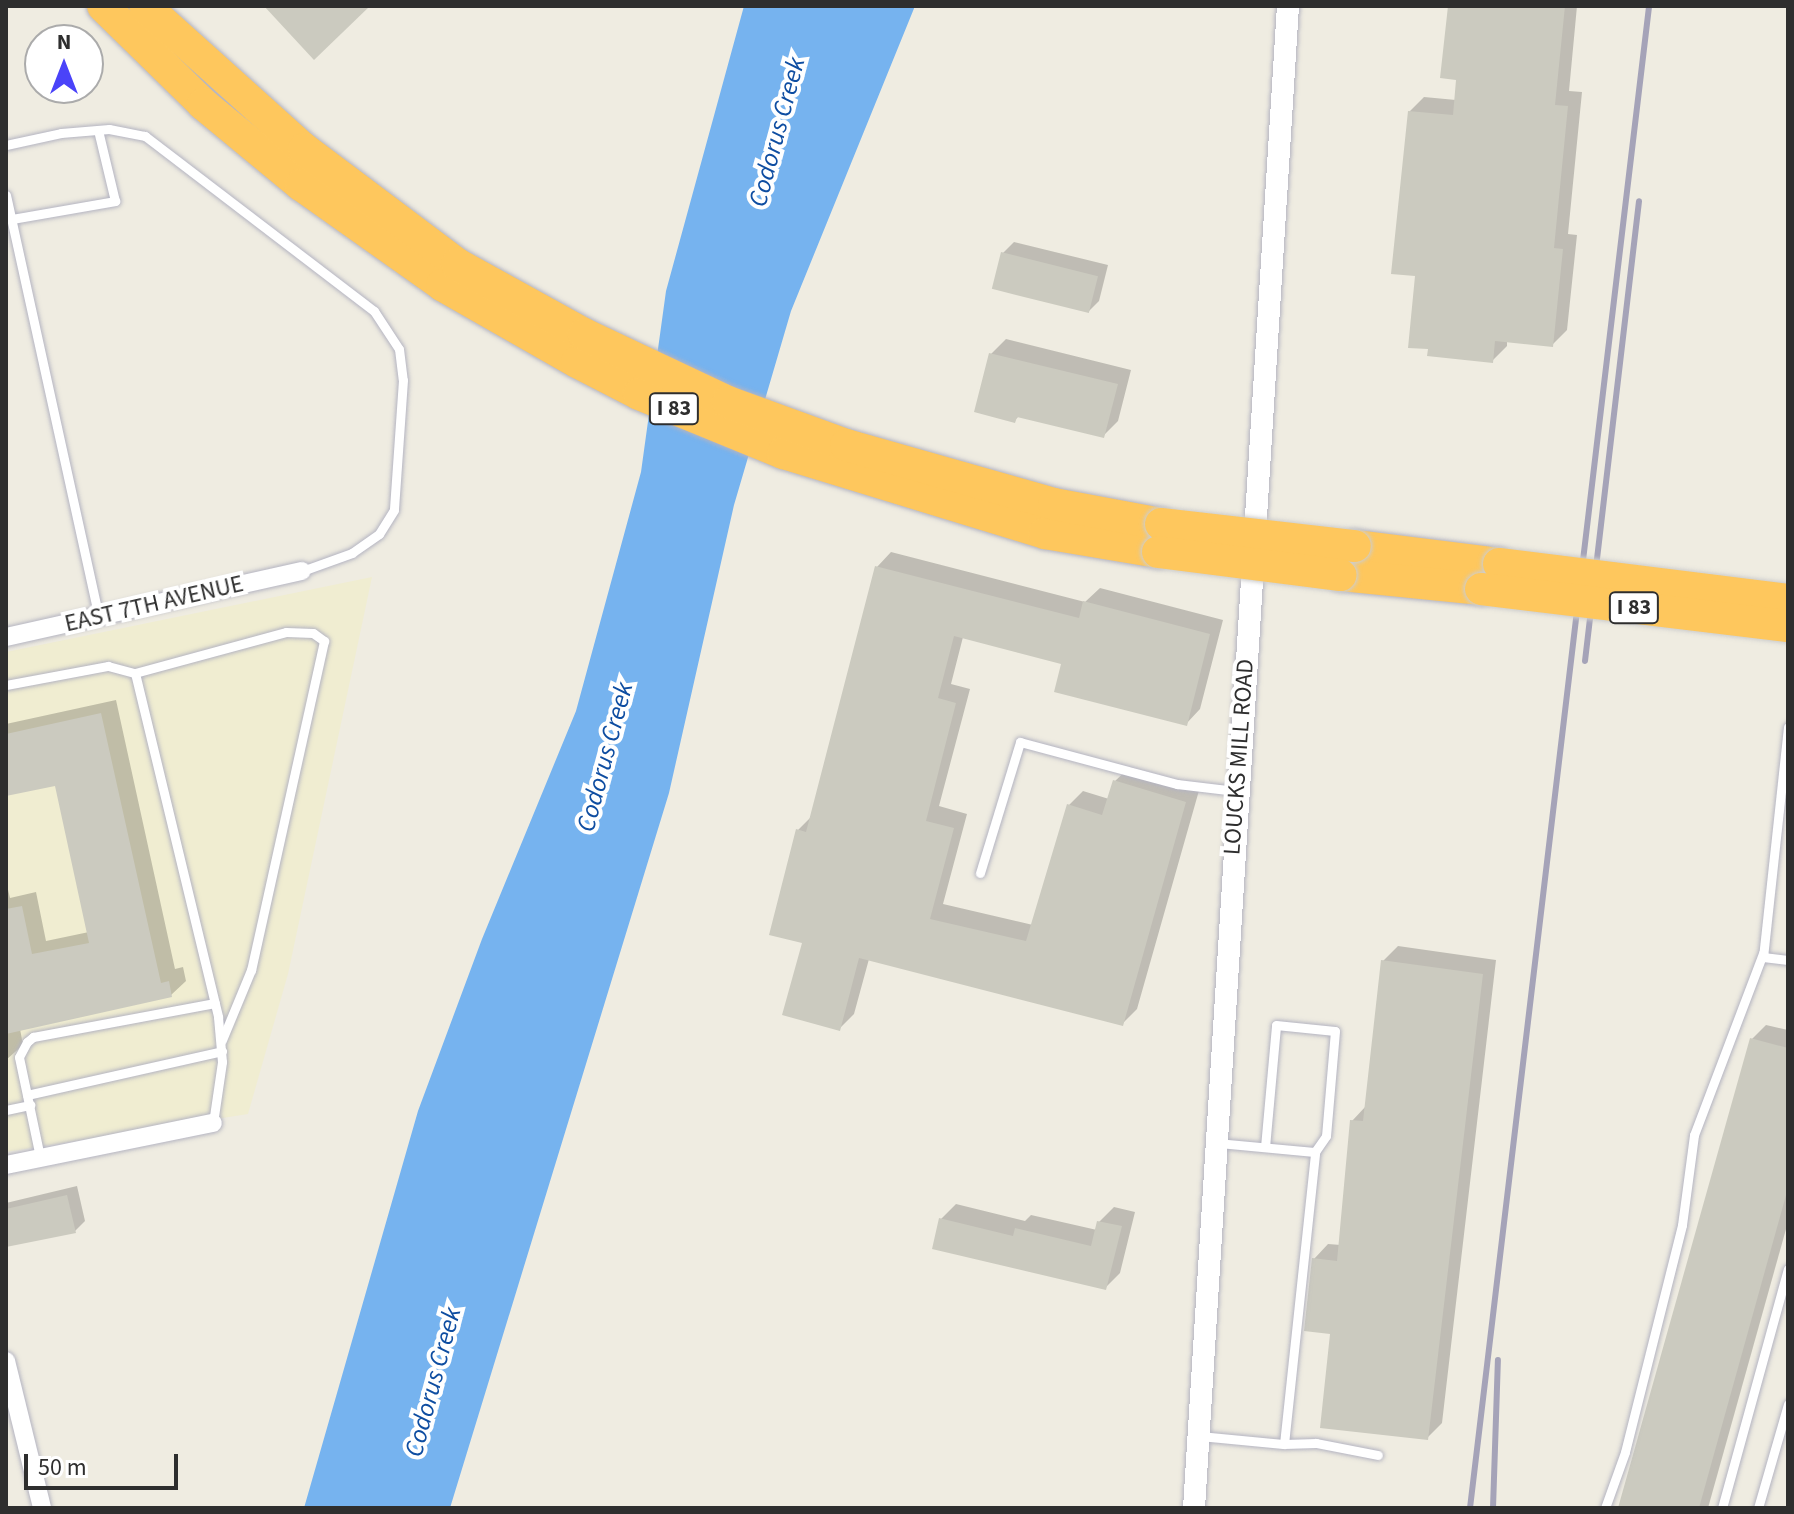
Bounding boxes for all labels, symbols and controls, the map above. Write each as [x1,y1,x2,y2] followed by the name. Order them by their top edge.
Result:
[24,24,104,104] north arrow
[57,26,71,58] text: N
[742,54,812,210] water label: Codorus Creek
[648,391,700,427] road number: I 83
[62,569,246,639] street label: EAST 7TH AVENUE
[1608,590,1660,626] road number: I 83
[1218,658,1260,856] street label: LOUCKS MILL ROAD
[570,679,640,835] water label: Codorus Creek
[398,1304,468,1460] water label: Codorus Creek
[28,1438,182,1488] scale bar
[38,1450,87,1485] text: 50 m

